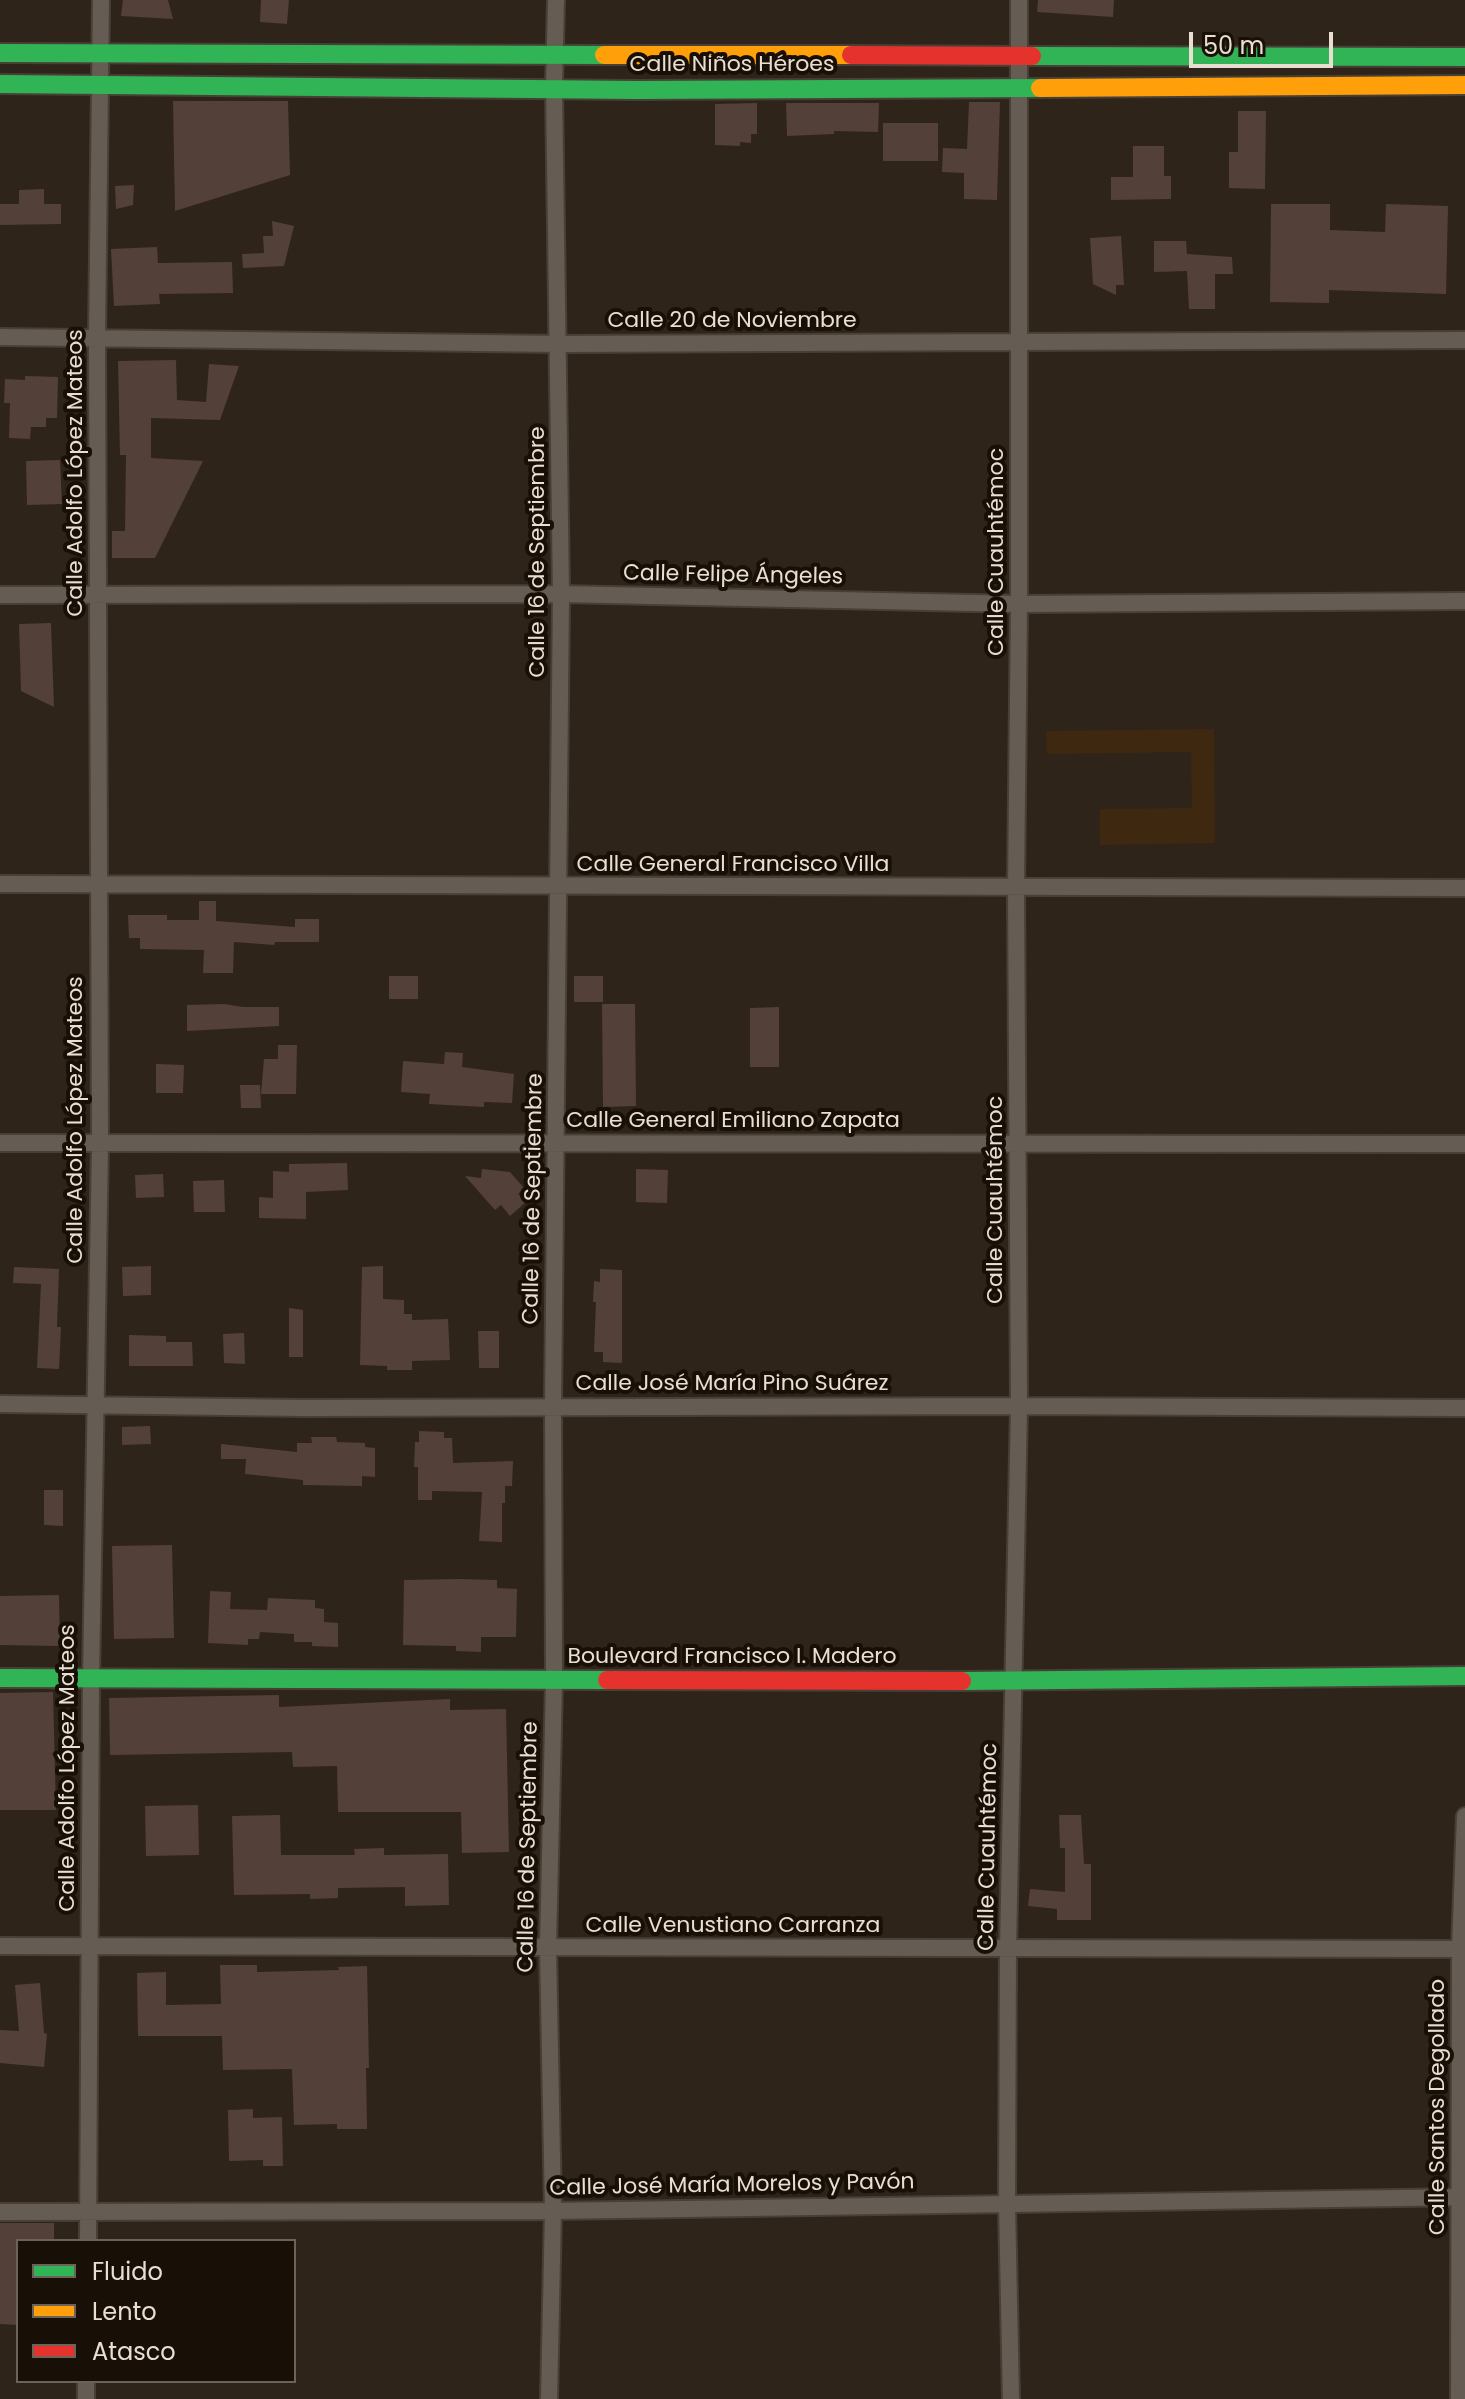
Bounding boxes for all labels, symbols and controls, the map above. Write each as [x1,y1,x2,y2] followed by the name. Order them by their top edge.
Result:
[1193,16,1337,66] scale bar
[1203,29,1264,62] text: 50 m
[630,52,834,78] street label: Calle Niños Héroes
[607,308,857,334] street label: Calle 20 de Noviembre
[63,329,89,617] street label: Calle Adolfo López Mateos
[525,426,551,678] street label: Calle 16 de Septiembre
[984,448,1010,656] street label: Calle Cuauhtémoc
[623,561,843,591] street label: Calle Felipe Ángeles
[577,852,889,878] street label: Calle General Francisco Villa
[63,976,89,1264] street label: Calle Adolfo López Mateos
[519,1073,549,1325] street label: Calle 16 de Septiembre
[983,1096,1009,1304] street label: Calle Cuauhtémoc
[566,1108,900,1134] street label: Calle General Emiliano Zapata
[575,1371,889,1397] street label: Calle José María Pino Suárez
[55,1624,81,1912] street label: Calle Adolfo López Mateos
[567,1644,897,1670] street label: Boulevard Francisco I. Madero
[514,1721,544,1973] street label: Calle 16 de Septiembre
[974,1743,1004,1951] street label: Calle Cuauhtémoc
[586,1913,880,1939] street label: Calle Venustiano Carranza
[1425,1979,1451,2235] street label: Calle Santos Degollado
[549,2170,915,2202] street label: Calle José María Morelos y Pavón
[16,2239,296,2383] legend
[92,2255,163,2288] text: Fluido
[92,2295,157,2328] text: Lento
[92,2335,176,2368] text: Atasco

